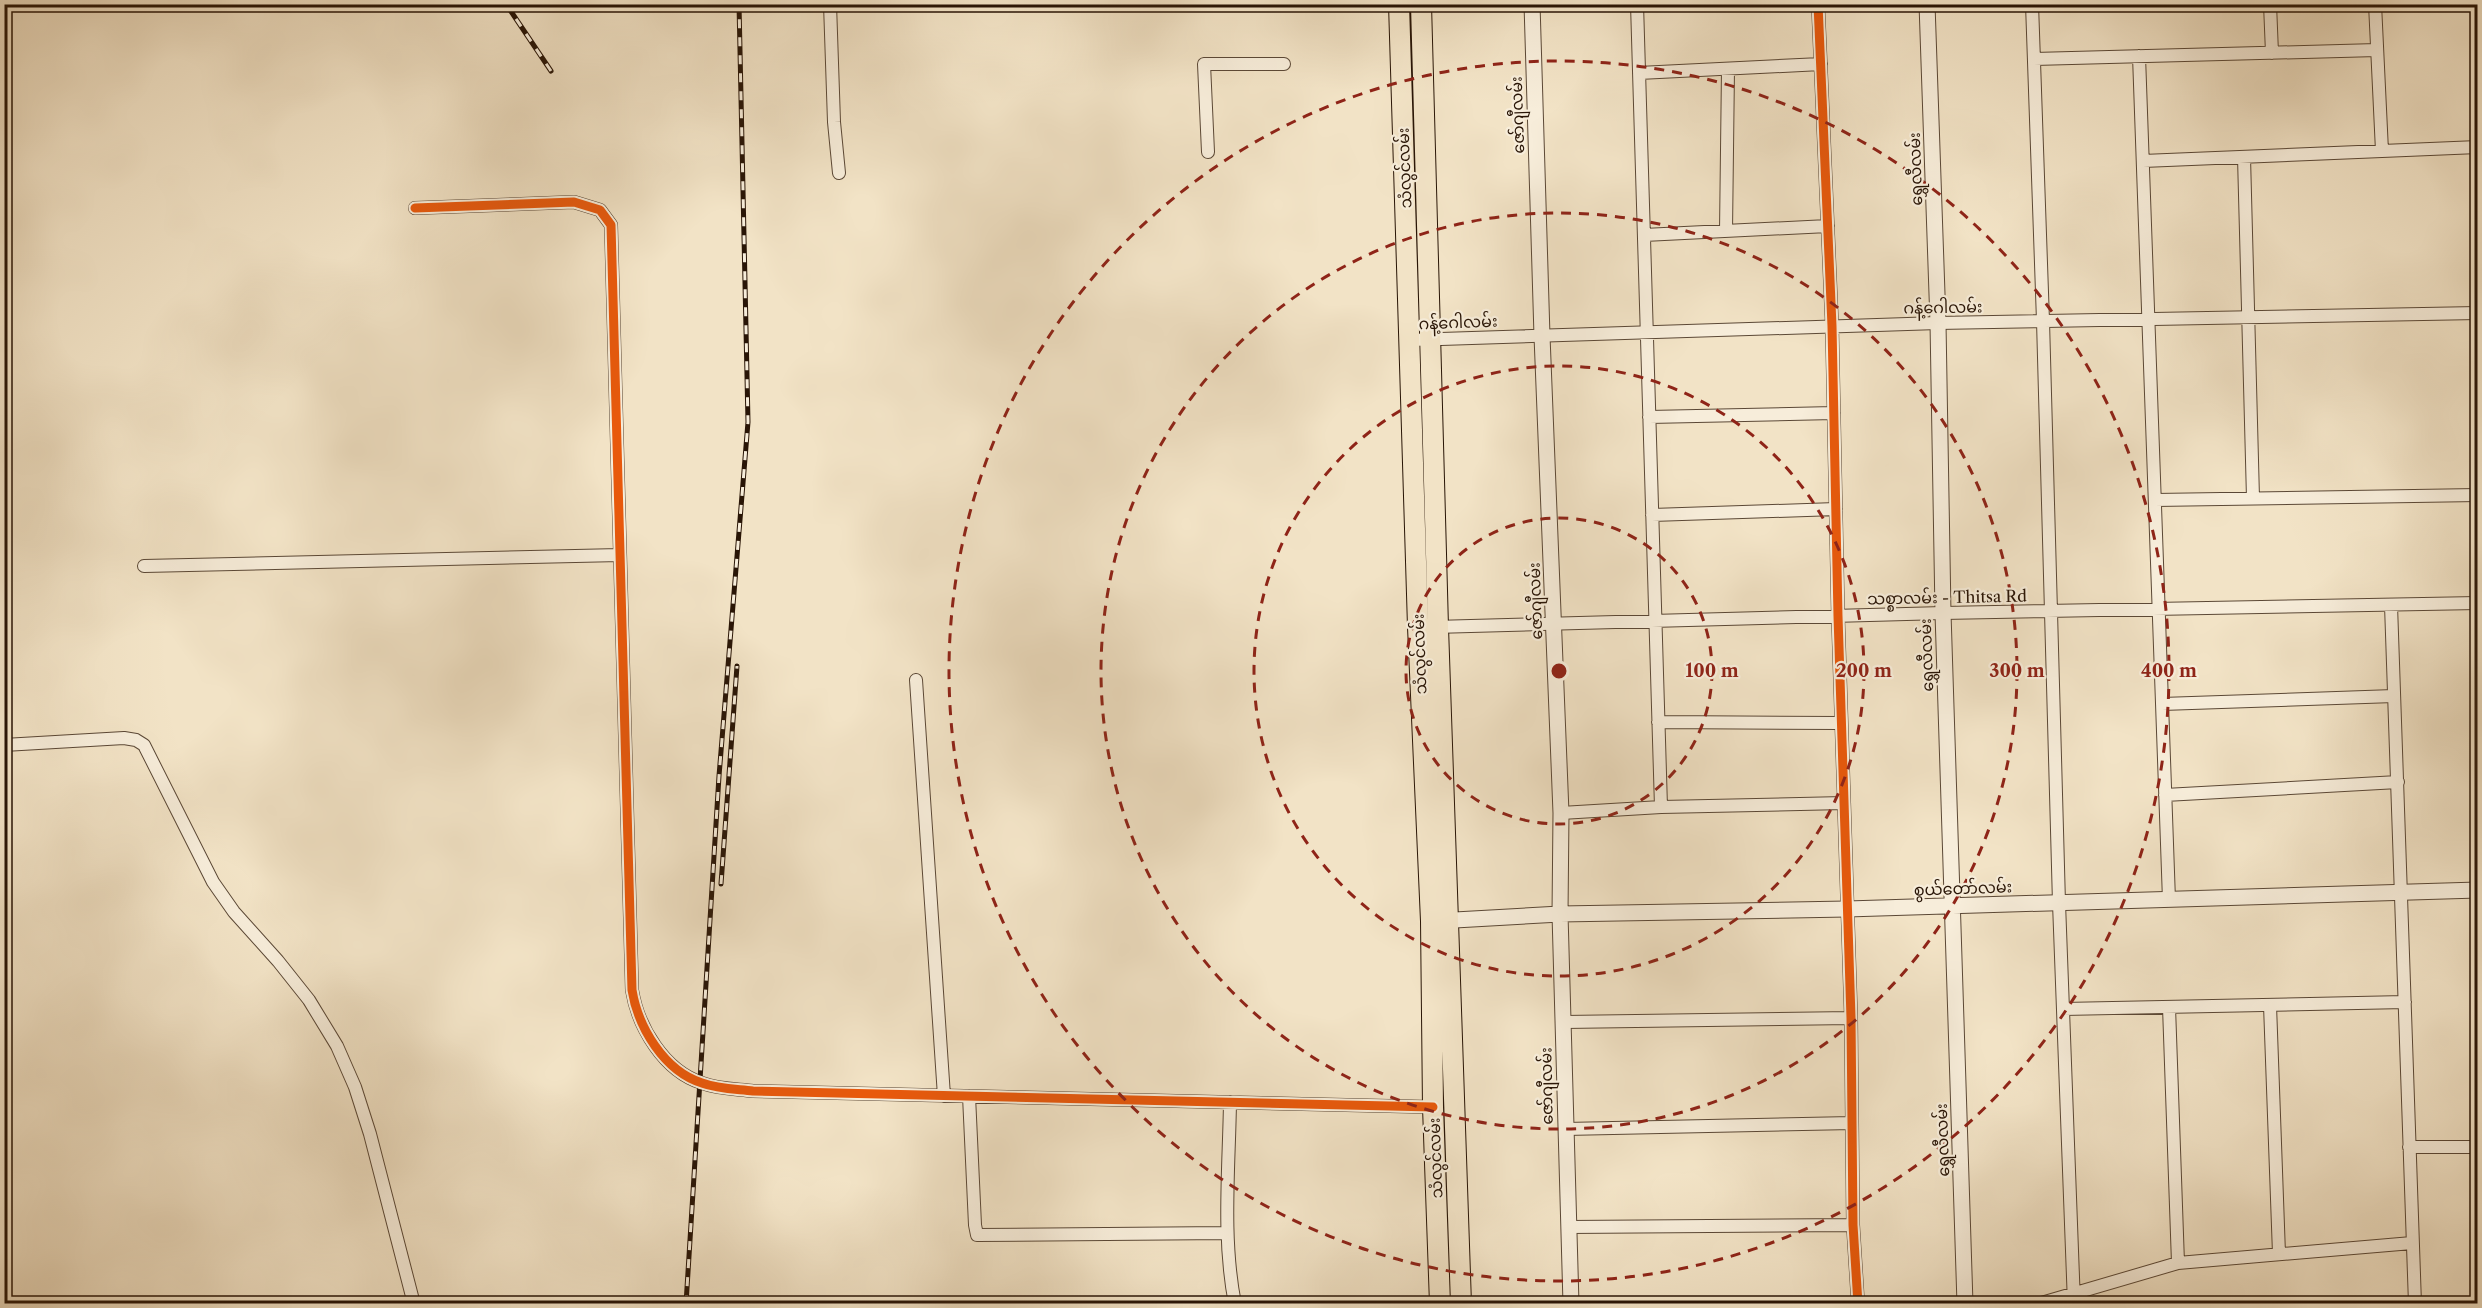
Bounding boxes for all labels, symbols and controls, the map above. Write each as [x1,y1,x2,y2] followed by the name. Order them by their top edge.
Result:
[1505,76,1532,154] street label: ဇော်ဂျီလမ်း
[1392,127,1419,209] street label: သံလွင်လမ်း
[1903,132,1930,206] street label: ရွှေလီလမ်း
[1903,295,1983,322] street label: ဂန့်ဂေါလမ်း
[1418,310,1498,337] street label: ဂန့်ဂေါလမ်း
[1523,562,1550,640] street label: ဇော်ဂျီလမ်း
[1867,585,2027,613] street label: သစ္စာလမ်း - Thitsa Rd
[1407,613,1434,695] street label: သံလွင်လမ်း
[1914,618,1941,692] street label: ရွှေလီလမ်း
[1685,660,1739,682] text: 100 m
[1836,660,1892,682] text: 200 m
[1989,660,2045,682] text: 300 m
[2141,660,2197,682] text: 400 m
[1549,661,1569,681] centre of rings
[1913,875,2013,904] street label: စွယ်တော်လမ်း
[1534,1047,1561,1125] street label: ဇော်ဂျီလမ်း
[1930,1103,1957,1177] street label: ရွှေလီလမ်း
[1423,1117,1450,1199] street label: သံလွင်လမ်း

